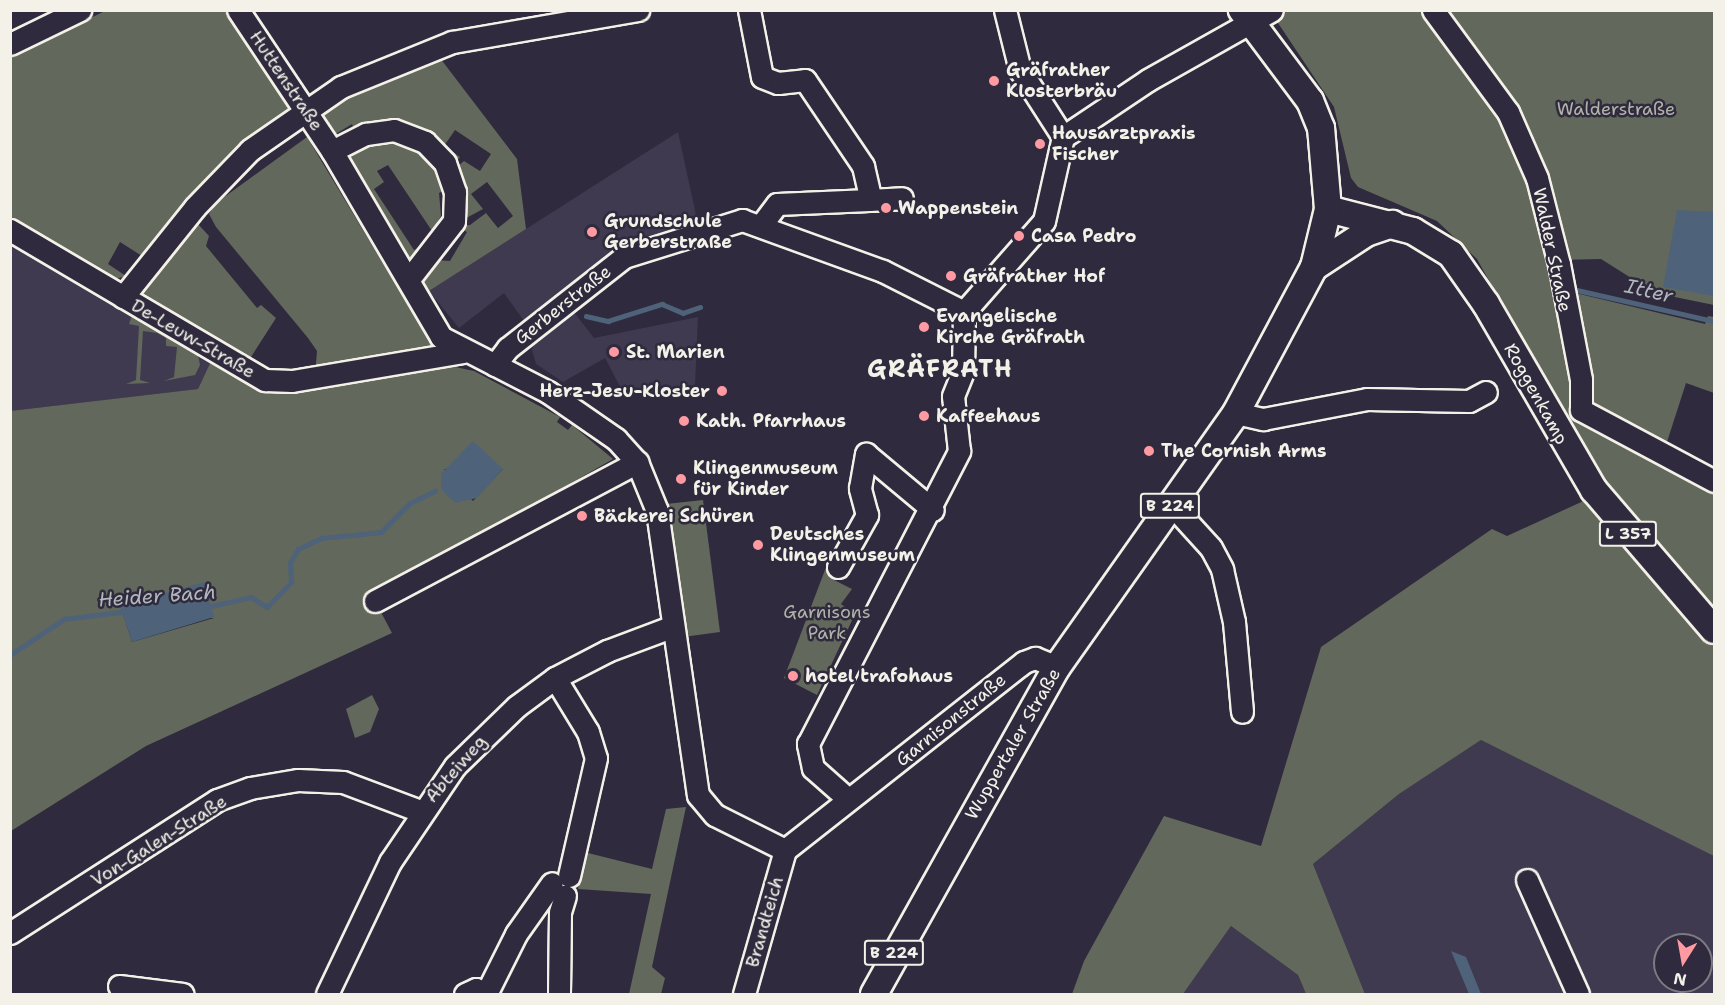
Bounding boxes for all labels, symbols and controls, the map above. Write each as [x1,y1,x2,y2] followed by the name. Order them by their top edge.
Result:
[245,27,327,135] street label: Huttenstraße
[1006,60,1117,103] place label: Gräfrather Klosterbräu
[987,74,1001,88] marker: Gräfrather Klosterbräu
[1557,98,1675,120] park label: Walderstraße
[1052,123,1196,166] place label: Hausarztpraxis Fischer
[1033,137,1047,151] marker: Hausarztpraxis Fischer
[1528,186,1576,314] street label: Walder Straße
[898,197,1018,219] place label: Wappenstein
[879,201,893,215] marker: Wappenstein
[604,211,732,254] place label: Grundschule Gerberstraße
[585,225,599,239] marker: Grundschule Gerberstraße
[1031,225,1137,247] place label: Casa Pedro
[1012,229,1026,243] marker: Casa Pedro
[511,261,615,349] street label: Gerberstraße
[963,265,1105,287] place label: Gräfrather Hof
[944,269,958,283] marker: Gräfrather Hof
[1623,274,1675,308] water label: Itter
[127,295,259,383] street label: De-Leuw-Straße
[936,306,1085,348] place label: Evangelische Kirche Gräfrath
[917,320,931,334] marker: Evangelische Kirche Gräfrath
[1499,340,1573,448] street label: Roggenkamp
[626,341,725,363] place label: St. Marien
[607,345,621,359] marker: St. Marien
[867,356,1013,384] district label: GRÄFRATH
[539,380,710,402] place label: Herz-Jesu-Kloster
[715,384,729,398] marker: Herz-Jesu-Kloster
[936,405,1040,427] place label: Kaffeehaus
[917,409,931,423] marker: Kaffeehaus
[696,410,846,432] place label: Kath. Pfarrhaus
[677,414,691,428] marker: Kath. Pfarrhaus
[1161,440,1327,462] place label: The Cornish Arms
[1142,444,1156,458] marker: The Cornish Arms
[693,458,838,500] place label: Klingenmuseum für Kinder
[674,472,688,486] marker: Klingenmuseum für Kinder
[1138,493,1202,519] road number: B 224
[594,505,754,527] place label: Bäckerei Schüren
[575,509,589,523] marker: Bäckerei Schüren
[1598,521,1658,547] road number: L 357
[770,524,915,566] place label: Deutsches Klingenmuseum
[751,538,765,552] marker: Deutsches Klingenmuseum
[97,580,217,612] water label: Heider Bach
[783,602,871,644] park label: Garnisons Park
[961,664,1065,824] street label: Wuppertaler Straße
[805,665,953,687] place label: hotel trafohaus
[786,669,800,683] marker: hotel trafohaus
[892,669,1010,771] street label: Garnisonstraße
[421,731,491,807] street label: Abteiweg
[87,791,231,891] street label: Von-Galen-Straße
[742,874,788,970] street label: Brandteich
[1653,933,1713,993] north arrow
[862,940,926,966] road number: B 224
[1672,968,1688,991] text: N

